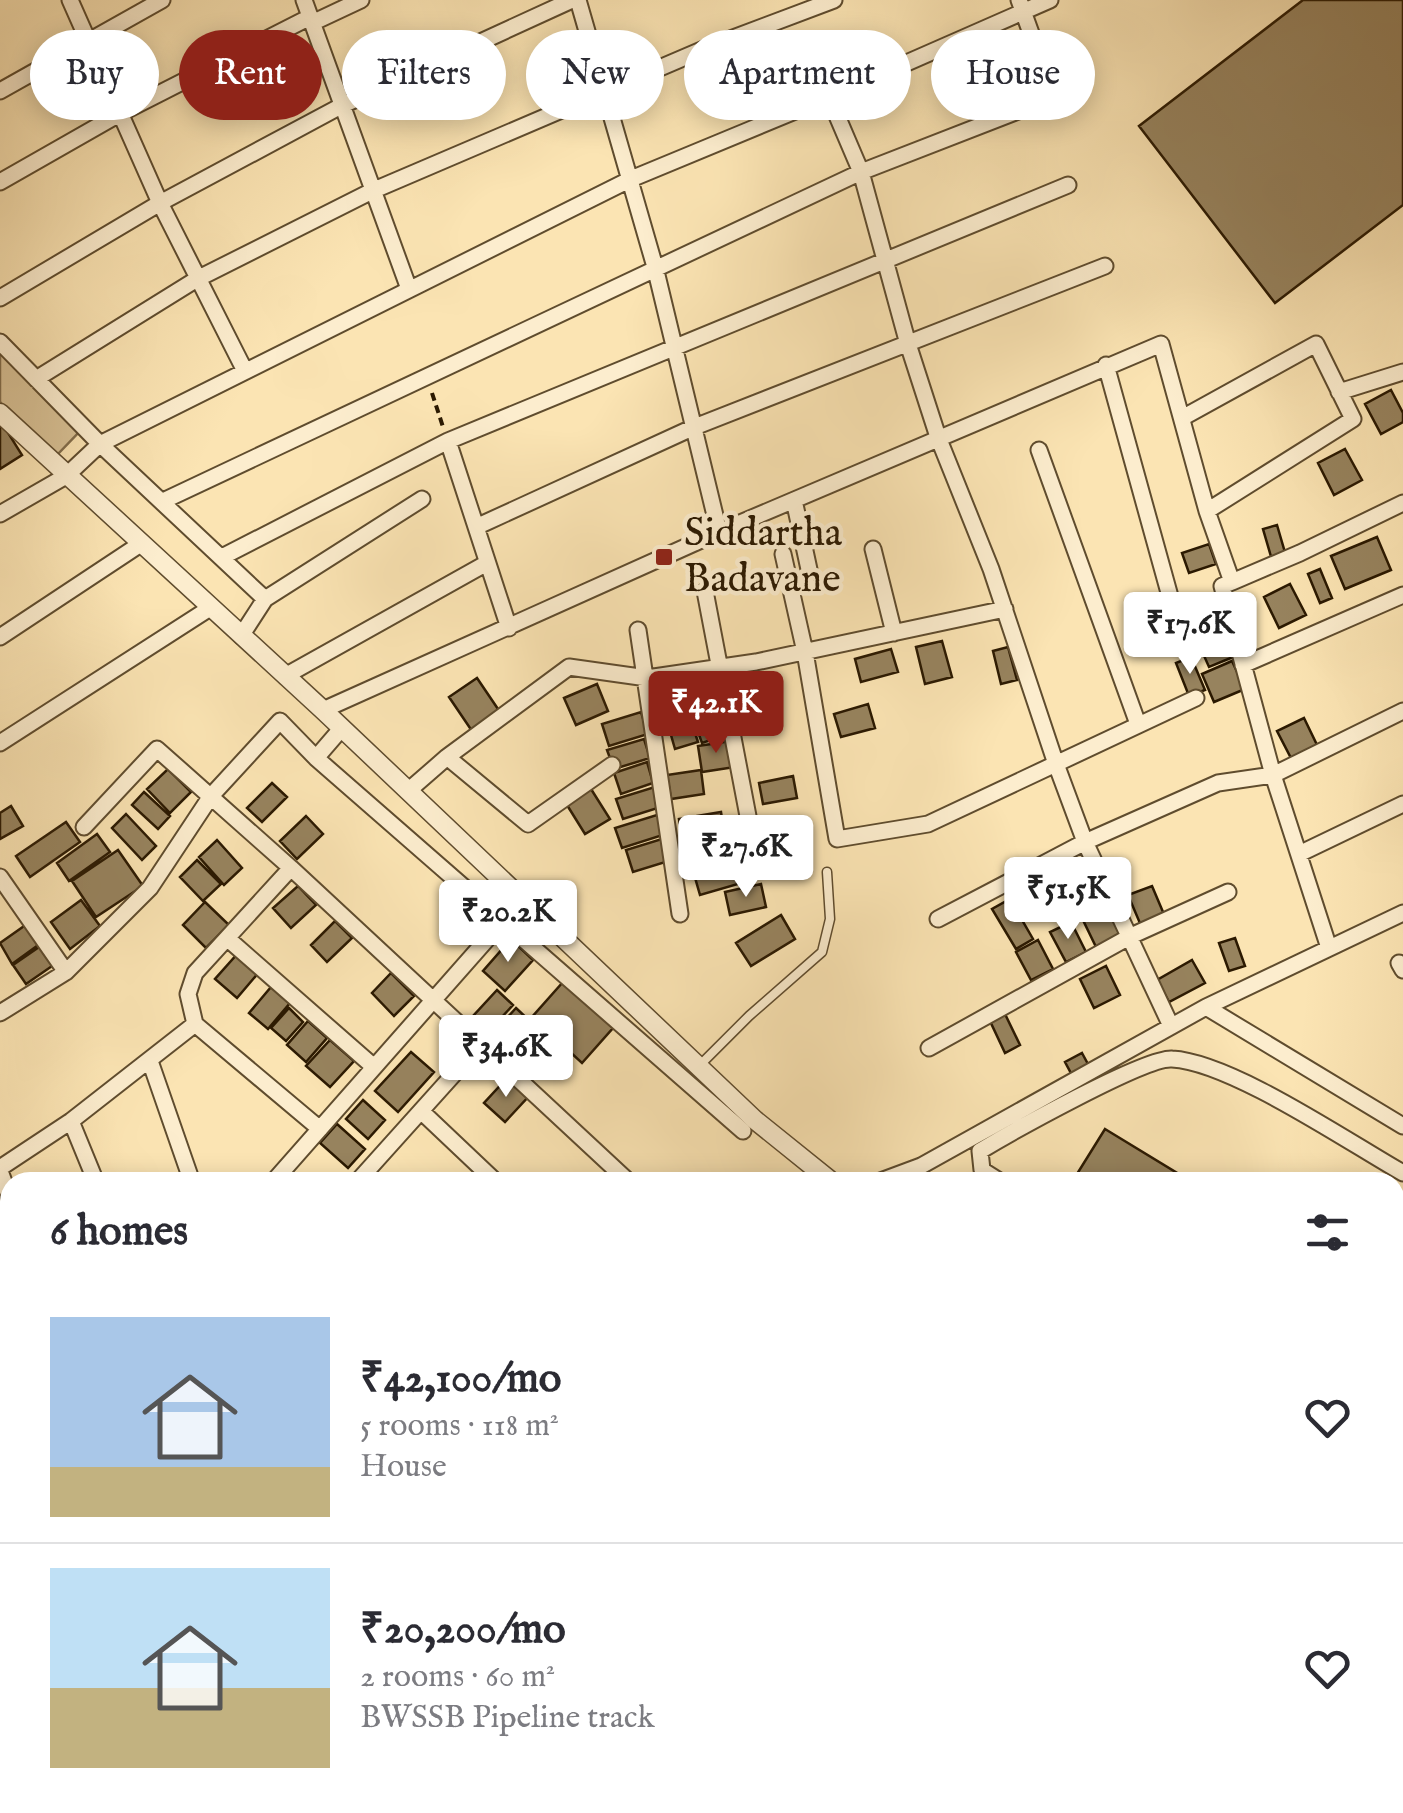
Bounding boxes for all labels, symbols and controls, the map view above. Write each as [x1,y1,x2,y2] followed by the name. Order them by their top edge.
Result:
[30,30,159,120] chip: Buy
[179,30,322,120] chip: Rent
[342,30,506,120] chip: Filters
[526,30,664,120] chip: New
[684,30,911,120] chip: Apartment
[931,30,1095,120] chip: House
[684,509,843,606] place label: Siddartha Badavane
[653,546,675,568] marker: Siddartha Badavane
[1109,592,1271,677] pin: ₹17.6K
[1146,604,1234,645] text: ₹17.6K
[635,671,797,756] pin: ₹42.1K
[671,683,761,724] text: ₹42.1K
[665,815,827,900] pin: ₹27.6K
[700,827,792,868] text: ₹27.6K
[987,857,1149,942] pin: ₹51.5K
[1026,869,1110,910] text: ₹51.5K
[427,880,589,965] pin: ₹20.2K
[461,892,555,933] text: ₹20.2K
[425,1015,587,1100] pin: ₹34.6K
[461,1027,551,1068] text: ₹34.6K
[1300,1205,1355,1260] icon: filters
[50,1206,188,1259] text: 6 homes
[360,1353,561,1406] text: ₹42,100/mo
[130,1357,250,1477] icon: home
[1300,1390,1355,1445] icon: heart
[360,1406,559,1447] text: 5 rooms · 118 m²
[360,1447,447,1488] text: House
[360,1604,566,1657] text: ₹20,200/mo
[130,1608,250,1728] icon: home
[1300,1641,1355,1696] icon: heart
[360,1657,555,1698] text: 2 rooms · 60 m²
[360,1698,655,1739] text: BWSSB Pipeline track

